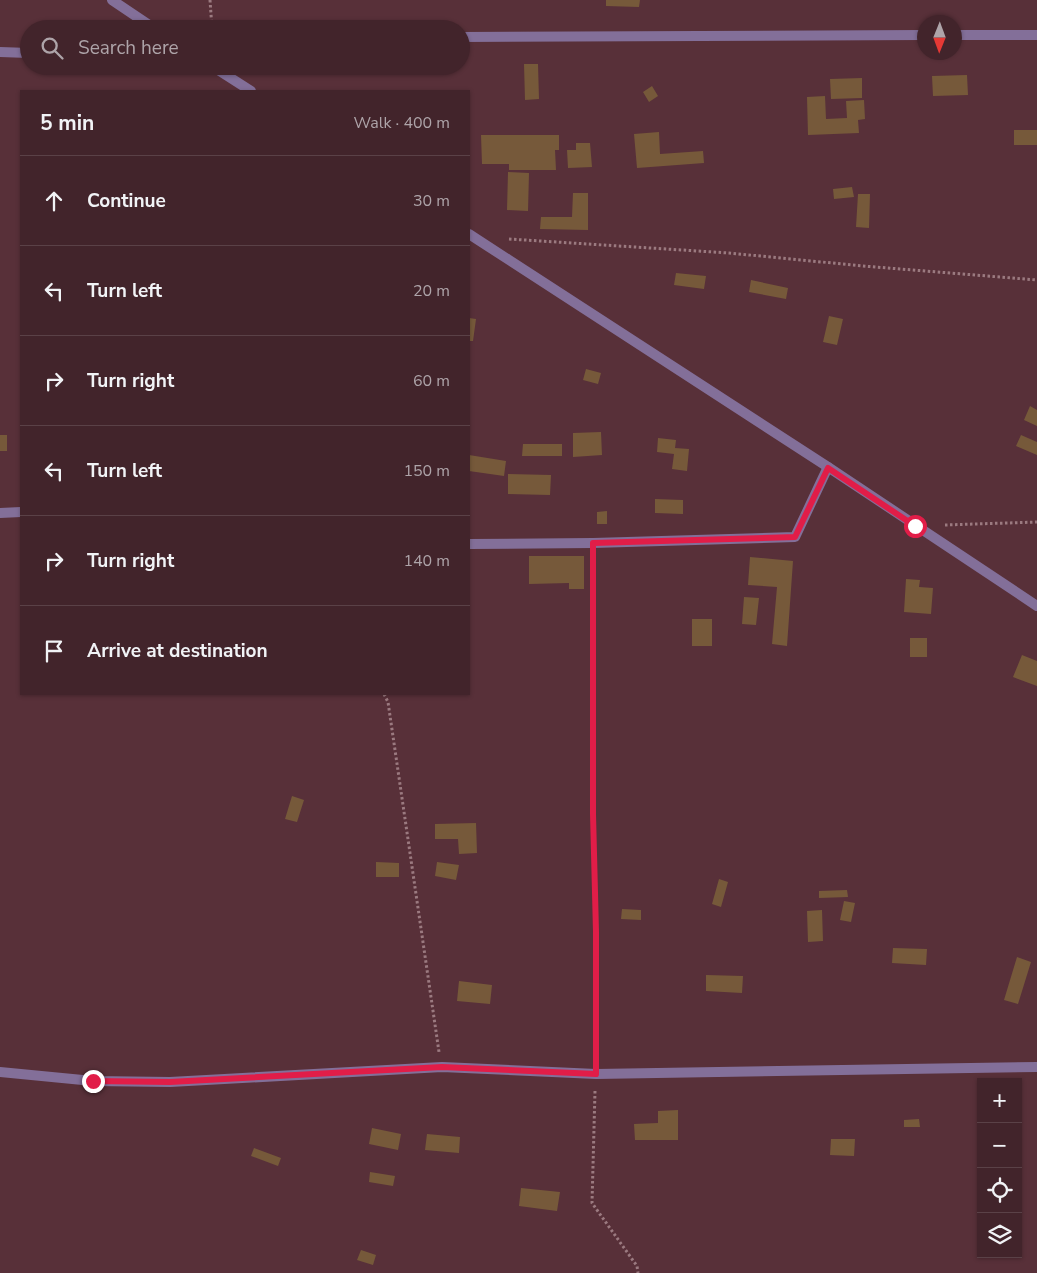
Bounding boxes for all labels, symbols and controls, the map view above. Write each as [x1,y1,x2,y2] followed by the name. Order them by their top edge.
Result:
[917,15,962,60] north arrow
[20,20,470,75] search box
[38,34,66,62] icon: search
[78,35,179,61] text: Search here
[40,109,94,137] text: 5 min
[354,112,450,134] text: Walk · 400 m
[40,187,68,215] icon: ahead
[87,188,166,214] text: Continue
[413,190,450,212] text: 30 m
[40,277,68,305] icon: left
[87,278,162,304] text: Turn left
[413,280,450,302] text: 20 m
[40,367,68,395] icon: right
[87,368,174,394] text: Turn right
[413,370,450,392] text: 60 m
[40,457,68,485] icon: left
[87,458,162,484] text: Turn left
[403,460,450,482] text: 150 m
[904,515,927,538] route start
[40,547,68,575] icon: right
[87,548,174,574] text: Turn right
[403,550,450,572] text: 140 m
[40,637,68,665] icon: arrive
[87,638,268,664] text: Arrive at destination
[82,1070,105,1093] route end
[977,1078,1022,1258] map controls
[977,1078,1022,1123] button: +
[977,1123,1022,1168] button: −
[977,1168,1022,1213] button: locate
[977,1213,1022,1258] button: layers

